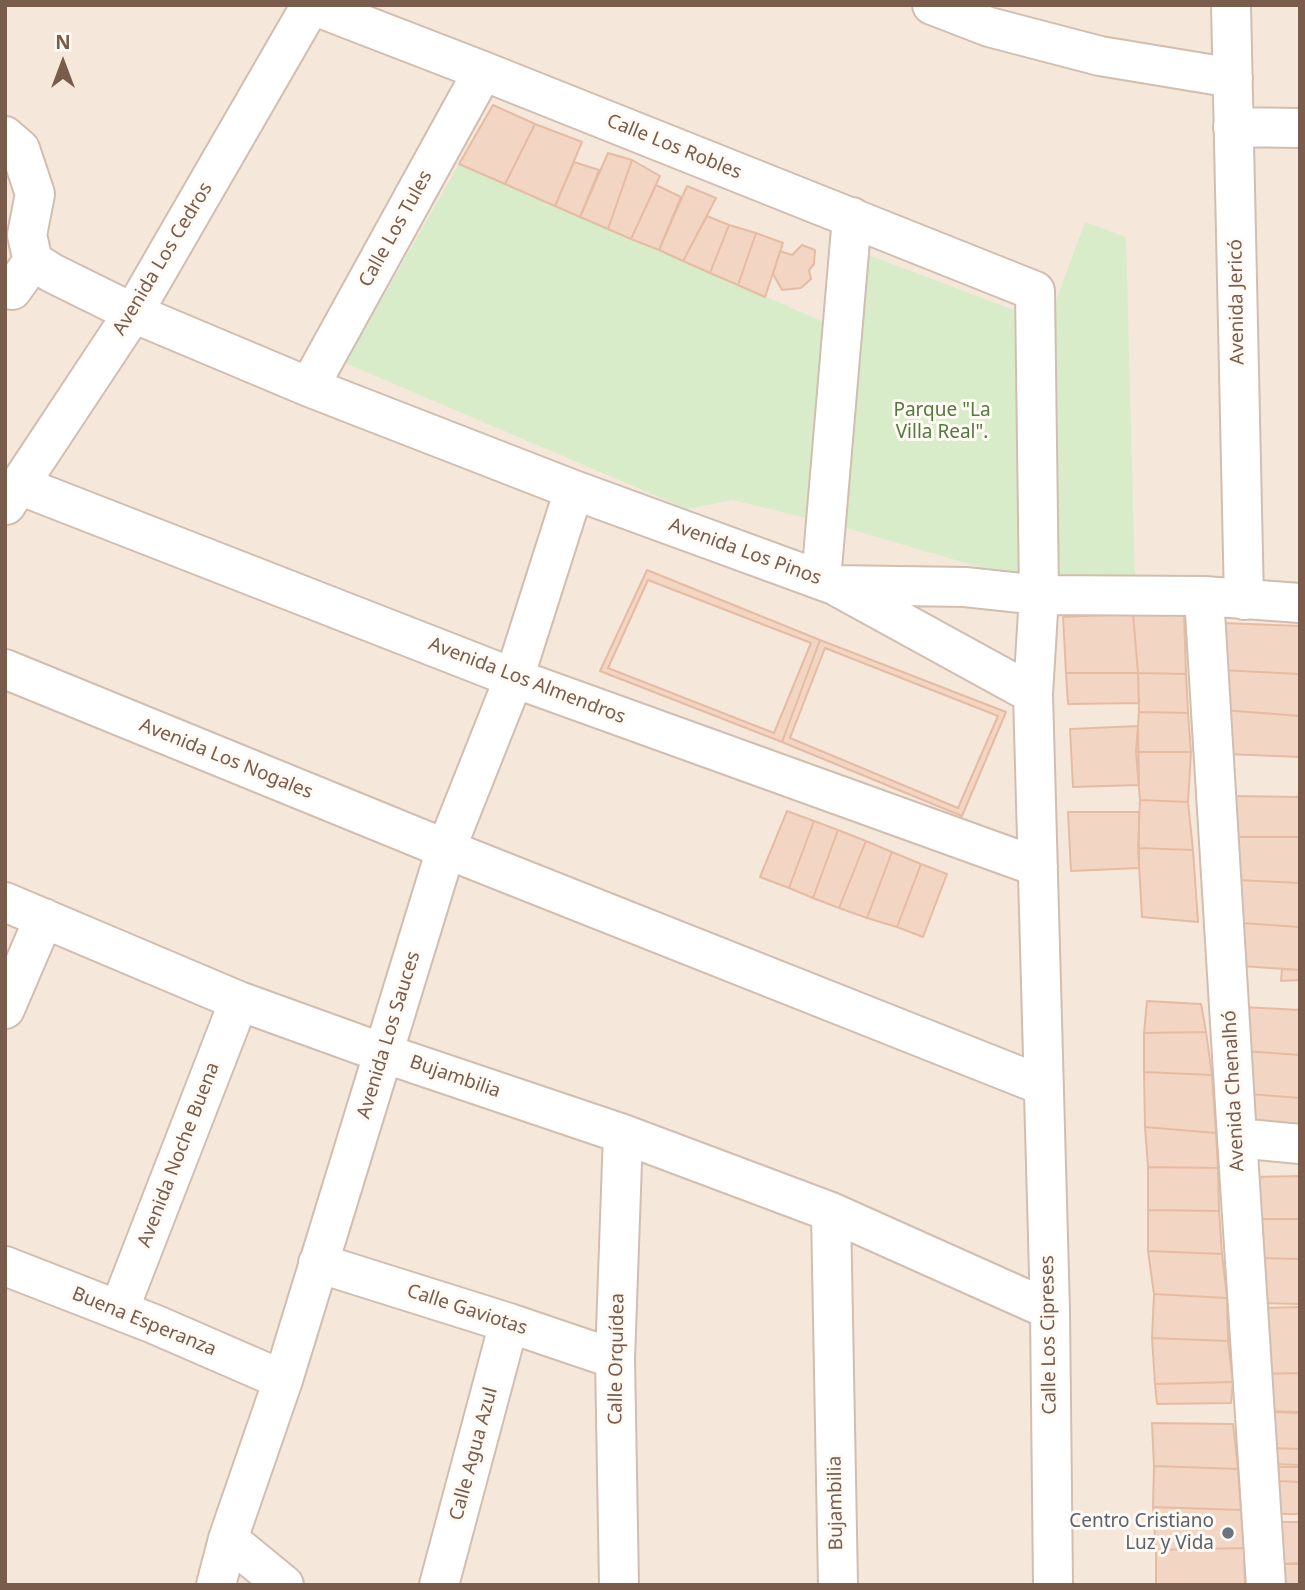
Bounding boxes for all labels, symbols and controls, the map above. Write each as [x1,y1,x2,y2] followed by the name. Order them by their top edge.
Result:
[28,28,98,98] north arrow
[55,29,71,55] text: N
[603,110,745,184] street label: Calle Los Robles
[355,167,437,291] street label: Calle Los Tules
[108,178,218,340] street label: Avenida Los Cedros
[1225,239,1249,365] street label: Avenida Jericó
[893,400,991,444] park label: Parque "La Villa Real".
[666,514,824,590] street label: Avenida Los Pinos
[425,633,629,729] street label: Avenida Los Almendros
[136,714,316,804] street label: Avenida Los Nogales
[353,949,425,1121] street label: Avenida Los Sauces
[1218,1010,1250,1172] street label: Avenida Chenalhó
[407,1051,503,1103] street label: Bujambilia
[133,1059,225,1251] street label: Avenida Noche Buena
[1036,1255,1062,1415] street label: Calle Los Cipreses
[404,1280,530,1340] street label: Calle Gaviotas
[68,1283,220,1361] street label: Buena Esperanza
[604,1293,630,1425] street label: Calle Orquídea
[445,1385,503,1523] street label: Calle Agua Azul
[824,1456,848,1550] street label: Bujambilia
[1069,1511,1214,1555] place label: Centro Cristiano Luz y Vida
[1220,1525,1236,1541] marker: Centro Cristiano Luz y Vida

